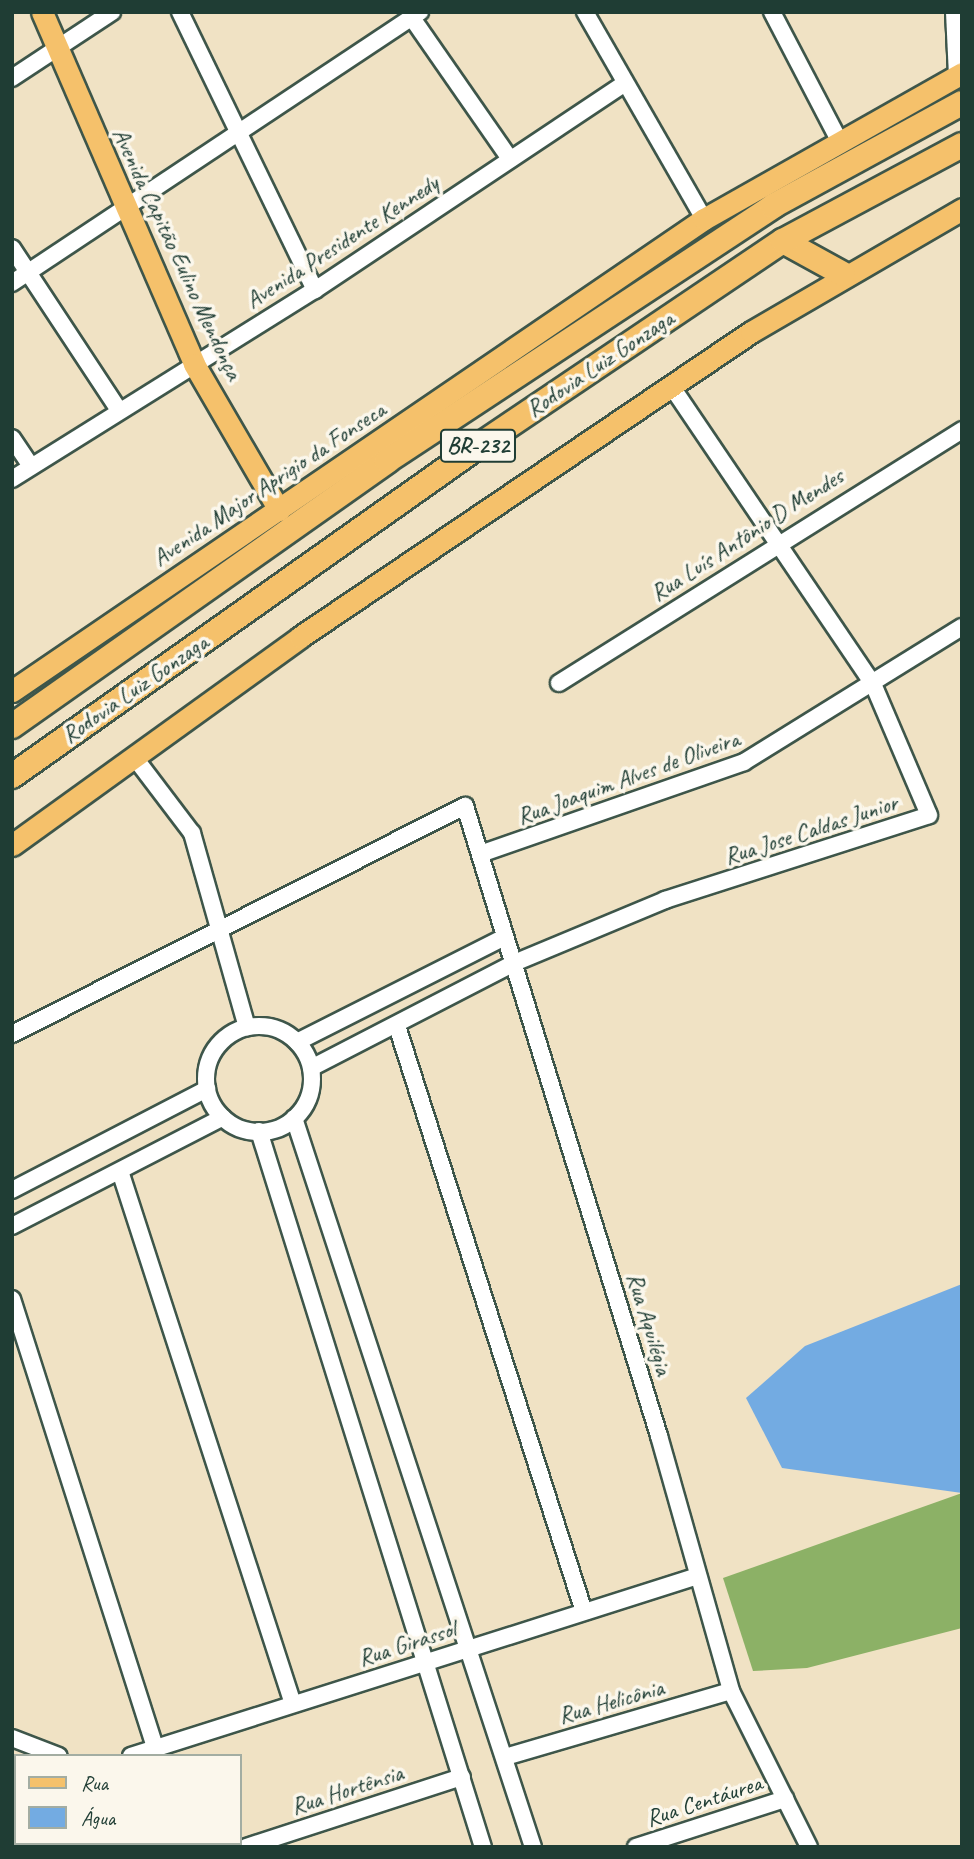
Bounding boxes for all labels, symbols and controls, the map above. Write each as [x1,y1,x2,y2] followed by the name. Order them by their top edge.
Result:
[106,123,248,385] street label: Avenida Capitão Eulino Mendonça
[240,169,444,315] street label: Avenida Presidente Kennedy
[521,304,679,424] street label: Rodovia Luiz Gonzaga
[147,395,391,573] street label: Avenida Major Aprigio da Fonseca
[440,426,516,466] road number: BR-232
[646,462,848,608] street label: Rua Luís Antônio D Mendes
[57,628,213,750] street label: Rodovia Luiz Gonzaga
[513,724,743,832] street label: Rua Joaquim Alves de Oliveira
[721,788,901,872] street label: Rua Jose Caldas Junior
[620,1269,678,1379] street label: Rua Aquilégia
[355,1615,459,1673] street label: Rua Girassol
[555,1673,667,1731] street label: Rua Helicônia
[14,1754,242,1845] legend
[287,1758,407,1822] street label: Rua Hortênsia
[642,1769,766,1833] street label: Rua Centáurea
[81,1770,108,1796] text: Rua
[81,1805,115,1831] text: Água

